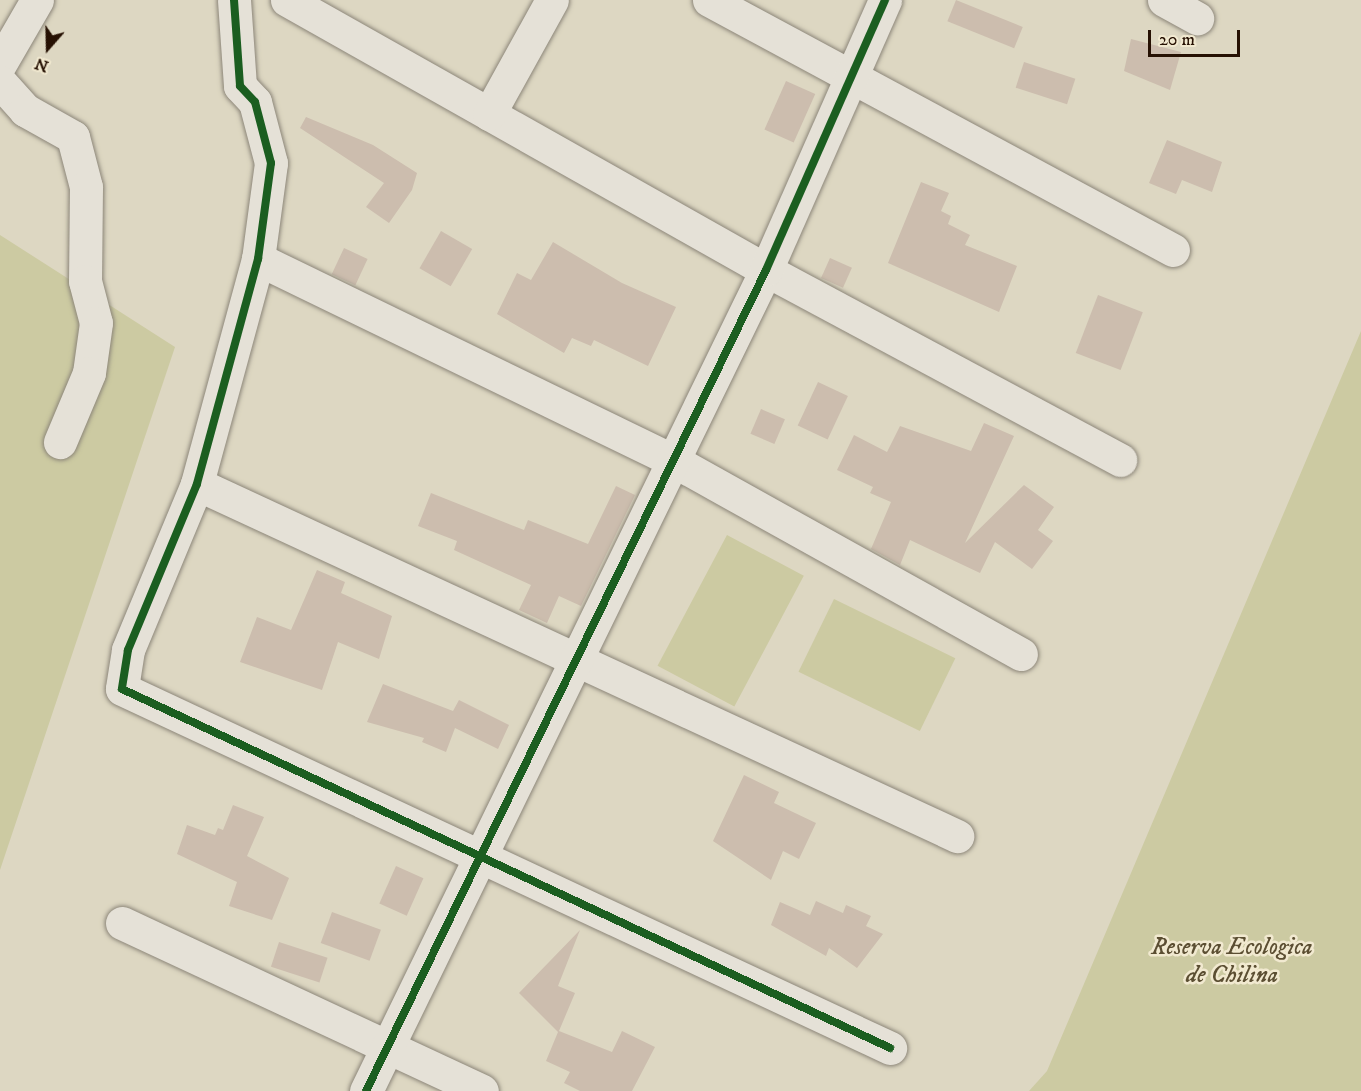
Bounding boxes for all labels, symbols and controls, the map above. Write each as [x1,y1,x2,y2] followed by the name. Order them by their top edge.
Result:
[18,18,78,78] north arrow
[1151,18,1242,56] scale bar
[1159,29,1195,51] text: 20 m
[32,53,51,77] text: N
[1151,934,1313,990] park label: Reserva Ecologica de Chilina

